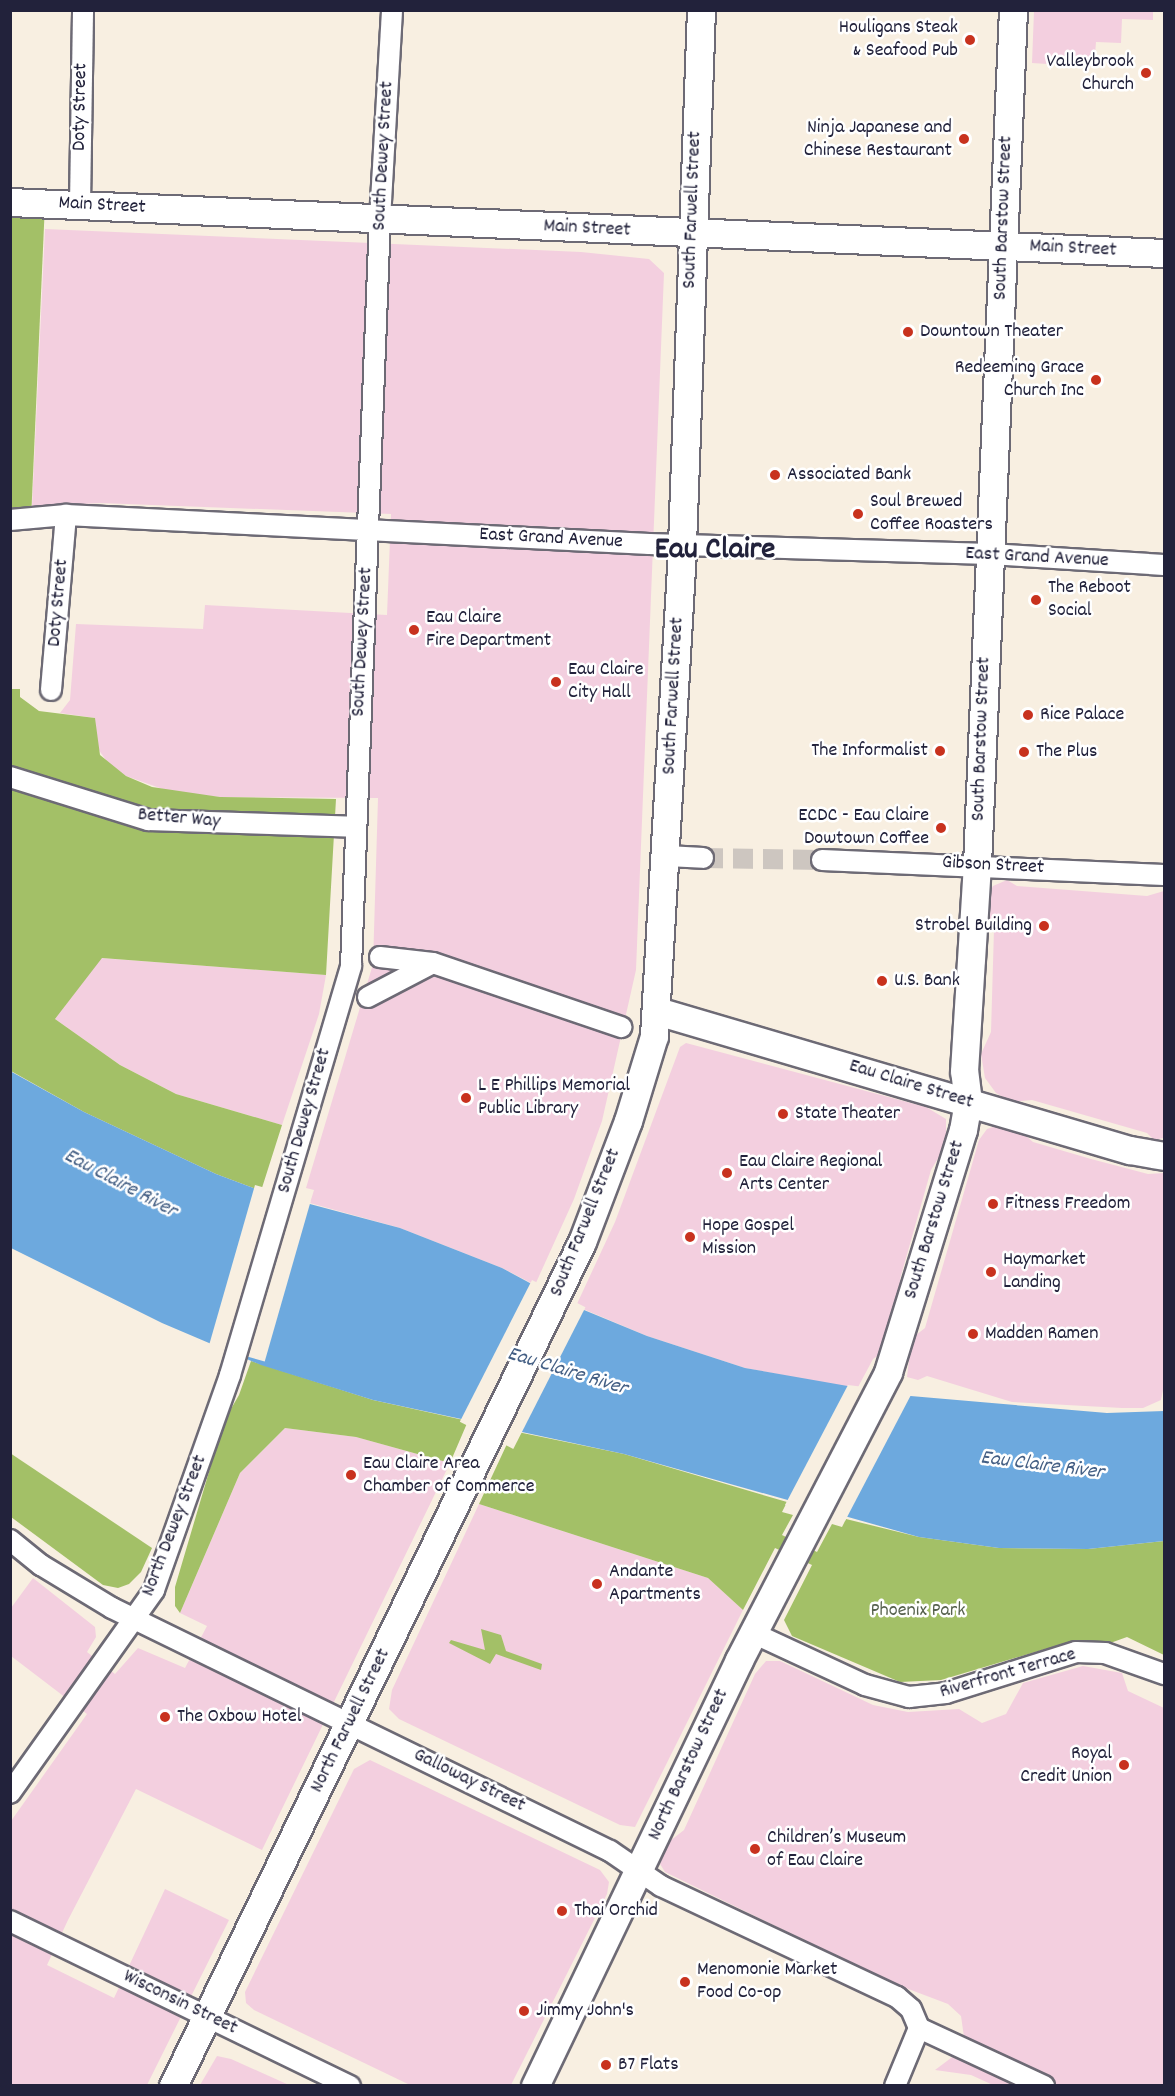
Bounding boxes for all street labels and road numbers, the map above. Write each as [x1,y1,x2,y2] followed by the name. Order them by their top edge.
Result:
[68,63,94,151] street label: Doty Street
[368,81,400,231] street label: South Dewey Street
[678,131,708,289] street label: South Farwell Street
[989,135,1019,301] street label: South Barstow Street
[58,192,146,220] street label: Main Street
[543,215,631,243] street label: Main Street
[1029,235,1117,263] street label: Main Street
[479,523,623,555] street label: East Grand Avenue
[965,542,1109,574] street label: East Grand Avenue
[43,558,75,648] street label: Doty Street
[347,567,379,717] street label: South Dewey Street
[658,617,690,775] street label: South Farwell Street
[967,656,997,822] street label: South Barstow Street
[137,803,221,835] street label: Better Way
[941,851,1045,881] street label: Gibson Street
[273,1046,337,1196] street label: South Dewey Street
[846,1055,976,1115] street label: Eau Claire Street
[899,1138,971,1302] street label: South Barstow Street
[545,1145,627,1301] street label: South Farwell Street
[137,1452,213,1600] street label: North Dewey Street
[937,1643,1079,1705] street label: Riverfront Terrace
[306,1645,396,1797] street label: North Farwell Street
[643,1685,735,1845] street label: North Barstow Street
[409,1744,529,1818] street label: Galloway Street
[119,1965,241,2041] street label: Wisconsin Street

